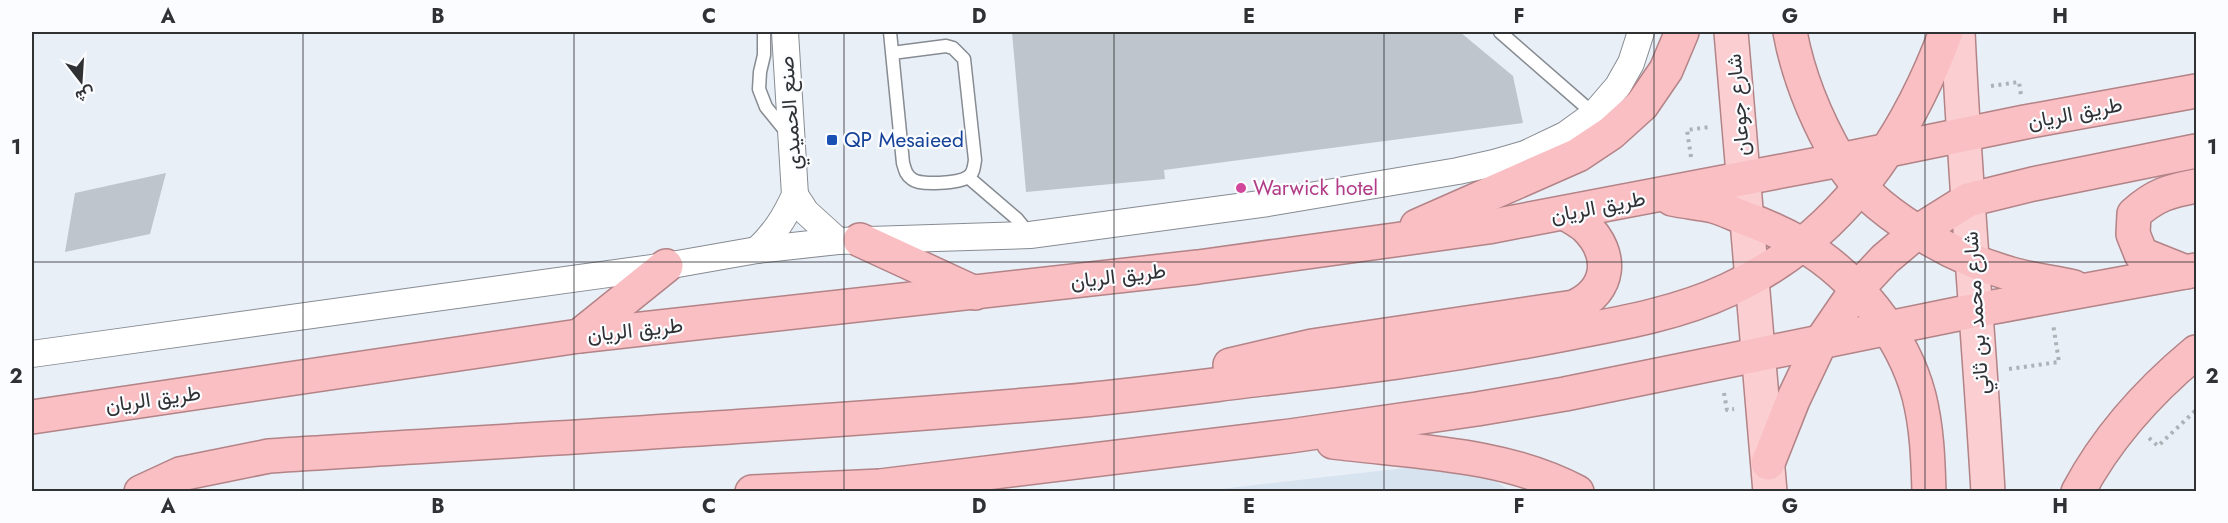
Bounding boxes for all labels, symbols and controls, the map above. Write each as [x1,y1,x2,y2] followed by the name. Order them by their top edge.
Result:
[160,2,176,31] text: A
[431,2,445,31] text: B
[702,2,716,31] text: C
[972,2,986,31] text: D
[1243,2,1255,31] text: E
[1513,2,1525,31] text: F
[1782,2,1798,31] text: G
[2052,2,2068,31] text: H
[51,51,111,111] north arrow
[1719,53,1757,157] street label: شارع جوعان
[771,55,811,171] street label: صنع الحميدي
[73,81,98,109] text: ش
[2025,89,2125,137] street label: طريق الريان
[844,125,964,155] place label: QP Mesaieed
[11,133,21,162] text: 1
[825,133,839,147] marker: QP Mesaieed
[2207,133,2217,162] text: 1
[1253,173,1378,203] place label: Warwick hotel
[1234,181,1248,195] marker: Warwick hotel
[1548,183,1648,231] street label: طريق الريان
[1955,230,1999,395] street label: شارع محمد بن ثاني
[1068,255,1168,297] street label: طريق الريان
[586,310,684,350] street label: طريق الريان
[9,362,23,391] text: 2
[2205,362,2219,391] text: 2
[103,377,203,421] street label: طريق الريان
[160,492,176,521] text: A
[431,492,445,521] text: B
[702,492,716,521] text: C
[972,492,986,521] text: D
[1243,492,1255,521] text: E
[1513,492,1525,521] text: F
[1782,492,1798,521] text: G
[2052,492,2068,521] text: H

